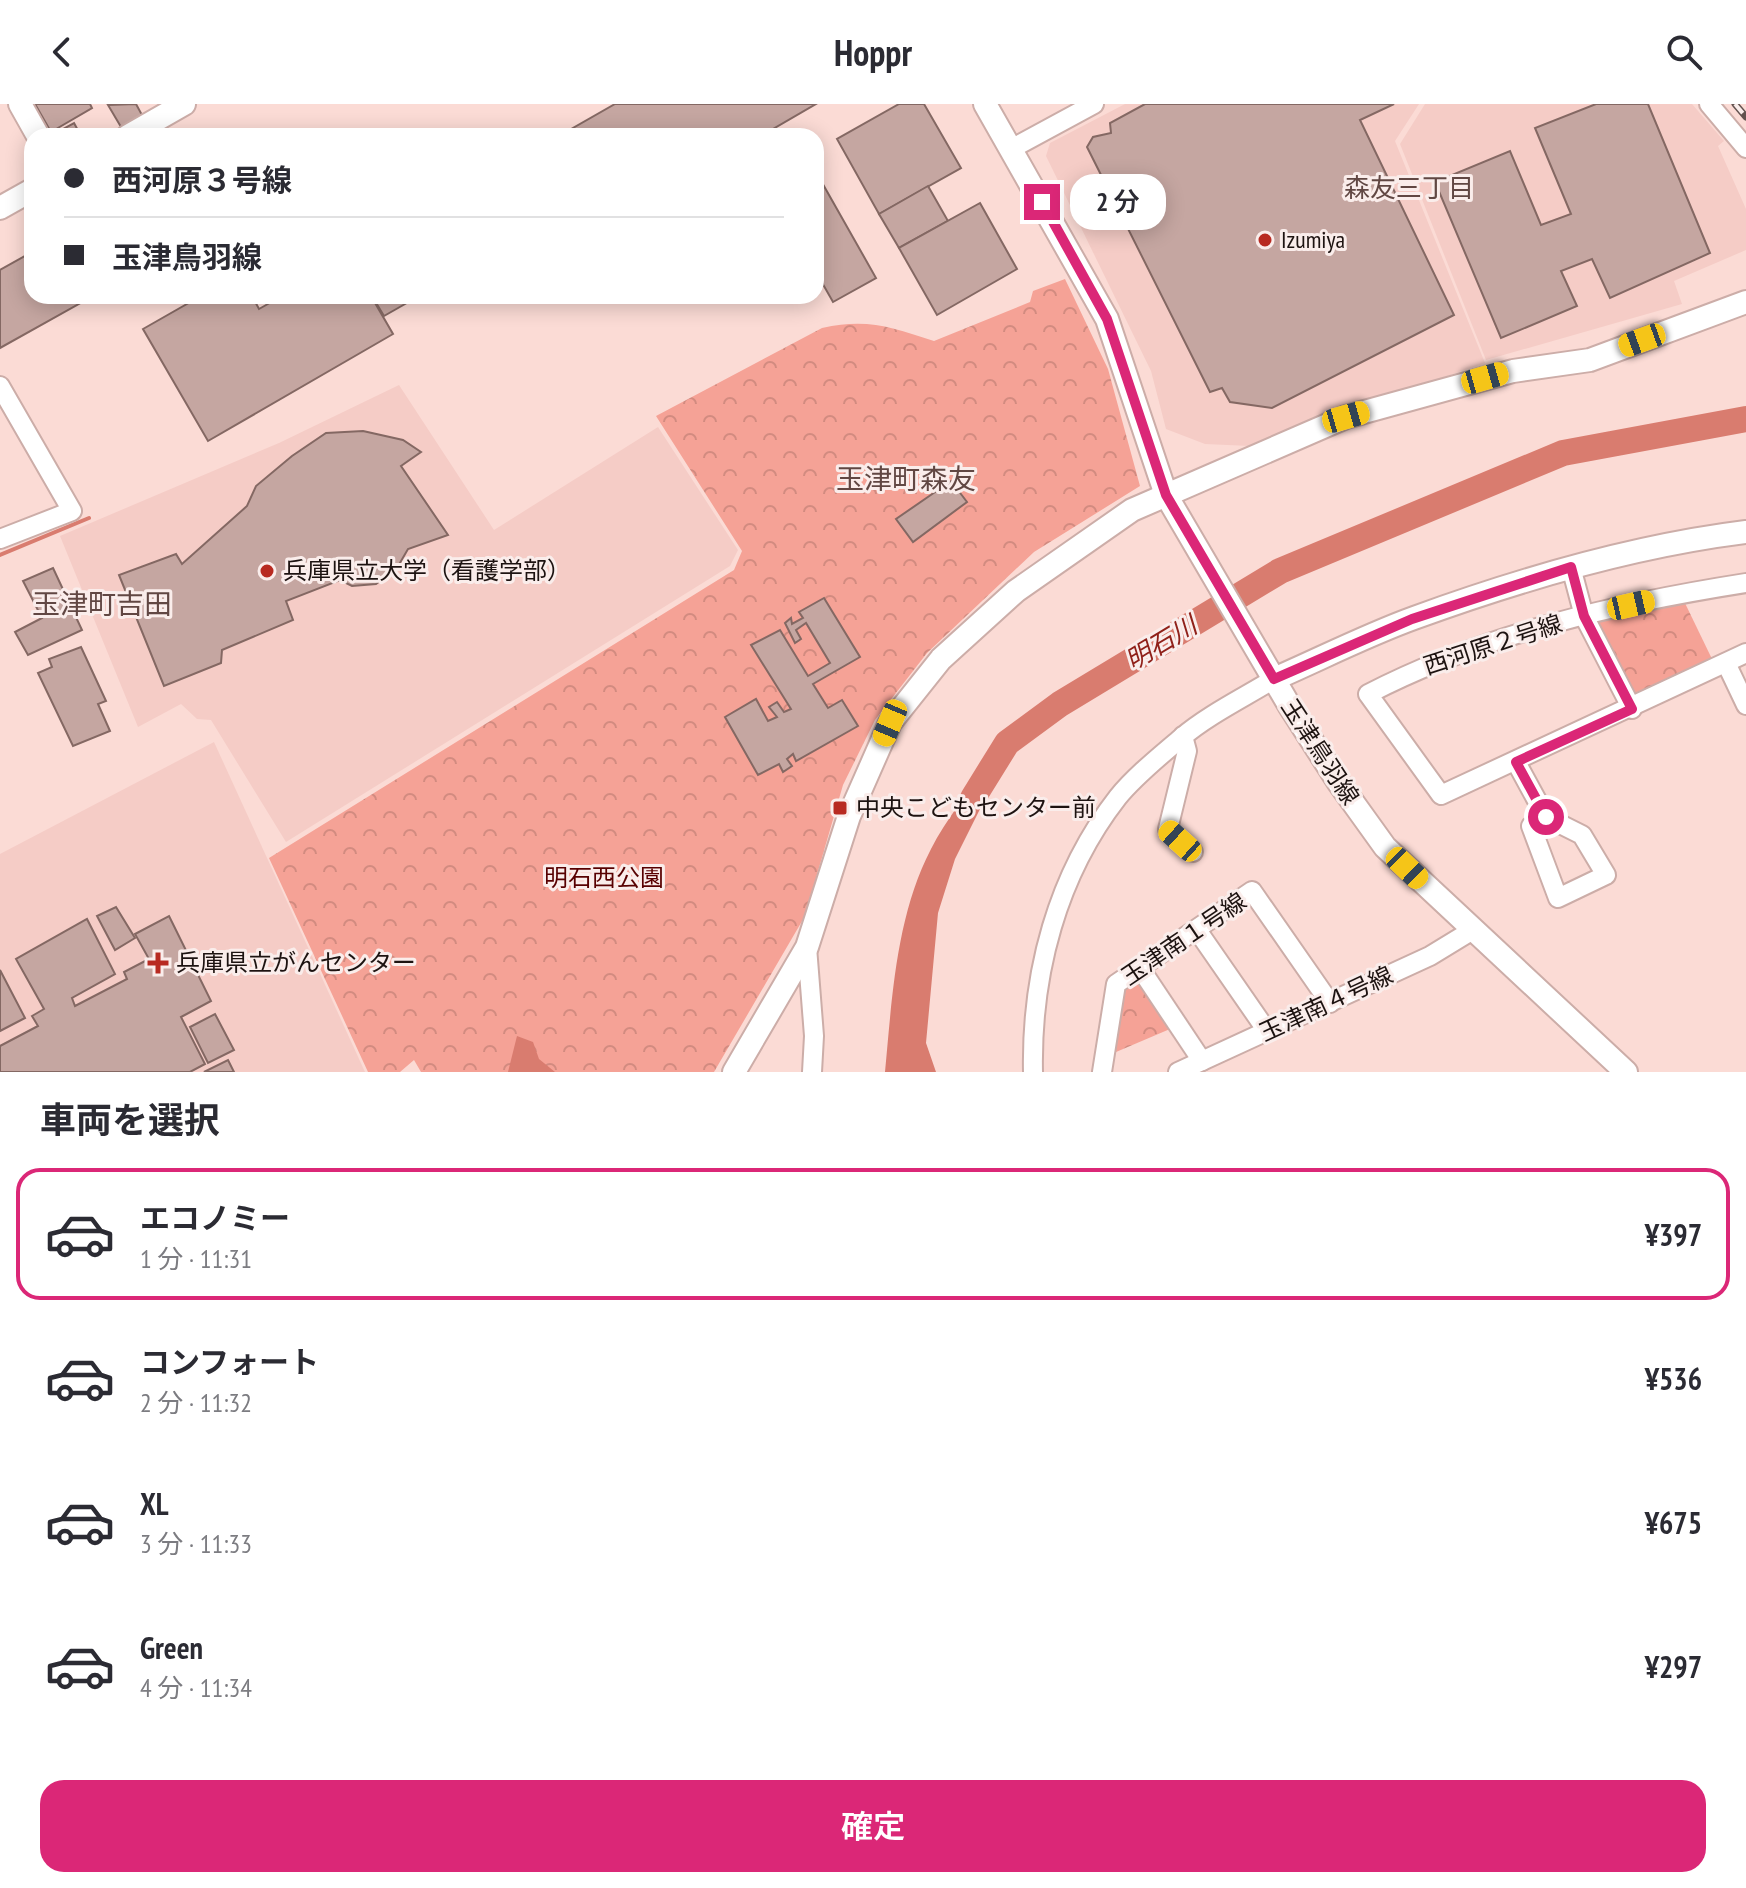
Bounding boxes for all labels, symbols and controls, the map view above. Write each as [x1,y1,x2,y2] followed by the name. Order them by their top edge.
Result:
[834,29,912,76] text: Hoppr
[40,30,84,74] icon: back
[1662,30,1706,74] icon: search
[112,160,292,199] text: 西河原３号線
[1344,171,1474,204] district label: 森友三丁目
[1070,174,1166,230] callout: 2 分
[1024,184,1060,220] route end
[1096,185,1140,218] text: 2 分
[1281,224,1345,255] place label: Izumiya
[1256,231,1274,249] marker: Izumiya
[112,237,262,276] text: 玉津鳥羽線
[1615,321,1669,359] car
[1459,360,1511,396] car
[1320,399,1372,435] car
[836,460,976,497] district label: 玉津町森友
[283,555,571,586] place label: 兵庫県立大学（看護学部）
[258,562,276,580] marker: 兵庫県立大学（看護学部）
[32,585,172,622] district label: 玉津町吉田
[1605,588,1657,622] car
[1119,607,1205,677] water label: 明石川
[1420,608,1566,682] street label: 西河原２号線
[1275,693,1366,810] street label: 玉津鳥羽線
[870,696,910,750] car
[856,792,1096,823] place label: 中央こどもセンター前
[831,799,849,817] marker: 中央こどもセンター前
[1528,799,1564,835] route start
[1154,816,1206,866] car
[1381,843,1433,893] car
[544,862,664,893] park label: 明石西公園
[1115,885,1252,992] street label: 玉津南１号線
[176,947,416,978] place label: 兵庫県立がんセンター
[147,952,169,974] marker: 兵庫県立がんセンター
[1254,959,1398,1048] street label: 玉津南４号線
[40,1096,220,1143] text: 車両を選択
[44,1198,116,1270] icon: car
[140,1198,290,1237] text: エコノミー
[1645,1215,1702,1254] text: ¥397
[140,1242,252,1275] text: 1 分 · 11:31
[44,1342,116,1414] icon: car
[140,1342,319,1381] text: コンフォート
[1645,1359,1702,1398] text: ¥536
[140,1386,252,1419] text: 2 分 · 11:32
[140,1484,169,1523] text: XL
[44,1486,116,1558] icon: car
[1645,1503,1702,1542] text: ¥675
[140,1527,252,1560] text: 3 分 · 11:33
[140,1628,203,1667] text: Green
[44,1630,116,1702] icon: car
[1645,1647,1702,1686] text: ¥297
[140,1671,252,1704] text: 4 分 · 11:34
[40,1780,1706,1872] button: 確定

